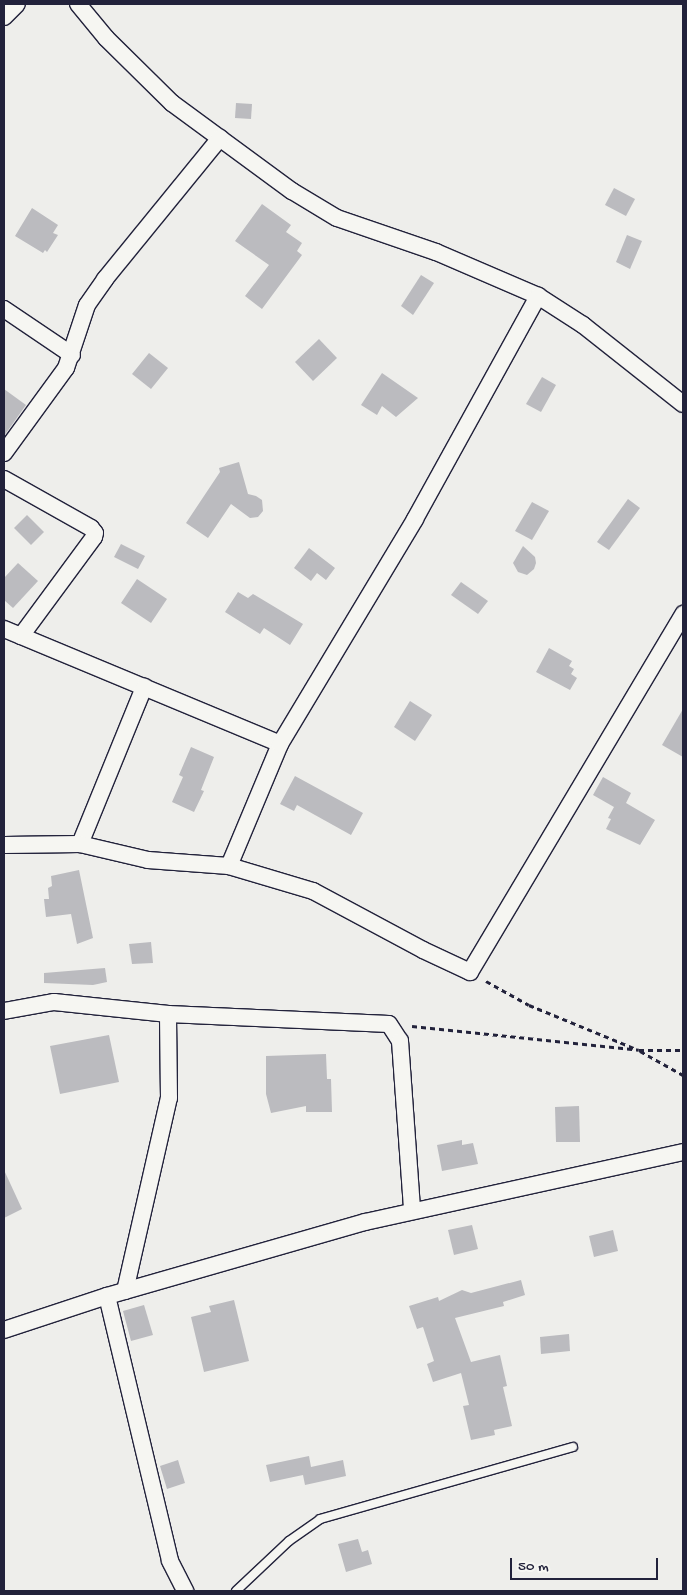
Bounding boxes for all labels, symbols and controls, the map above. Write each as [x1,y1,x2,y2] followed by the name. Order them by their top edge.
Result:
[512,1548,660,1580] scale bar
[518,1558,549,1576] text: 50 m

